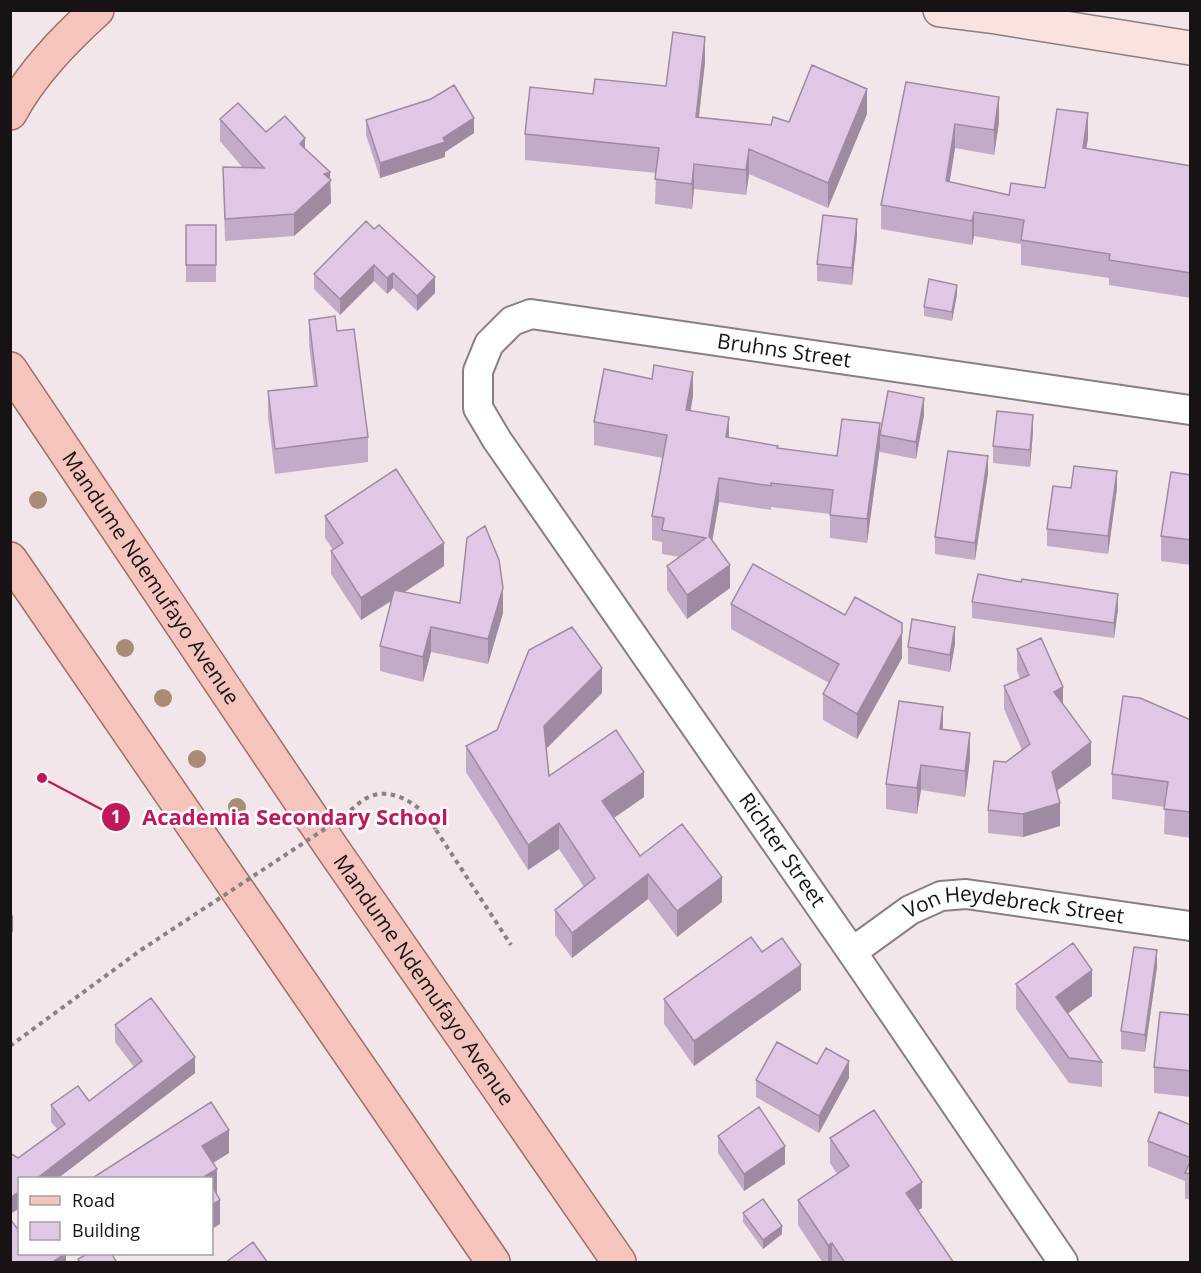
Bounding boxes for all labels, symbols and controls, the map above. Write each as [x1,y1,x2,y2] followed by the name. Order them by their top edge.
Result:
[715,326,853,373] street label: Bruhns Street
[56,446,247,710] street label: Mandume Ndemufayo Avenue
[733,787,832,912] street label: Richter Street
[101,797,460,837] callout: Academia Secondary School
[142,801,448,831] text: Academia Secondary School
[111,804,121,828] text: 1
[328,849,521,1111] street label: Mandume Ndemufayo Avenue
[898,879,1126,929] text: Von Heydebreck Street
[904,906,1128,932] street label: Von Heydebreck Street
[18,1177,213,1255] legend
[72,1188,115,1212] text: Road
[72,1218,140,1242] text: Building

